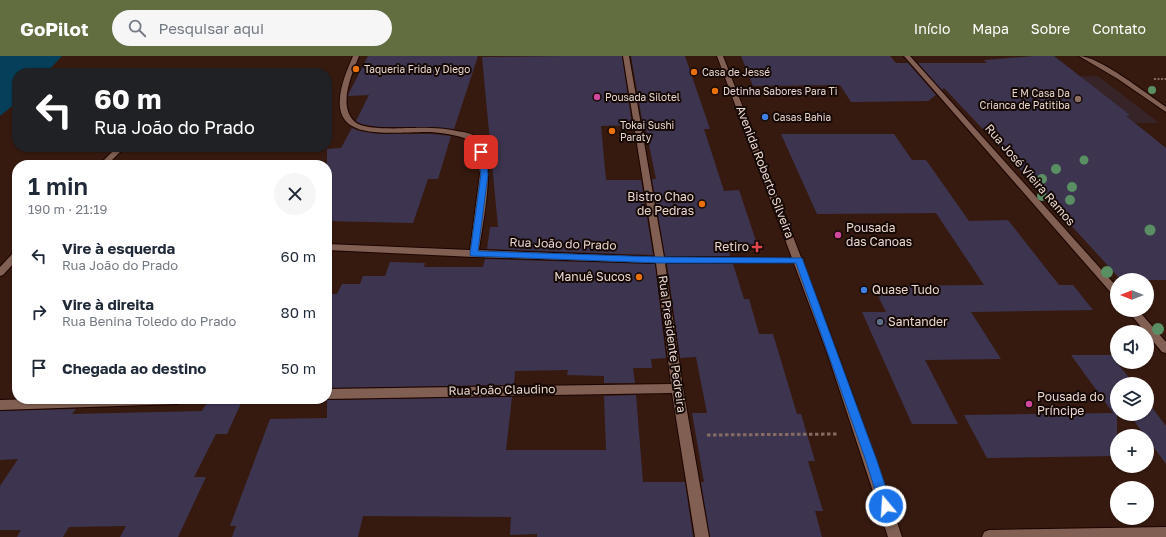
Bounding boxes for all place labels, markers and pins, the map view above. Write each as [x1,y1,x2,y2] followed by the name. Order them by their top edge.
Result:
[364,63,470,75] place label: Taqueria Frida y Diego
[351,64,361,74] marker: Taqueria Frida y Diego
[702,66,770,78] place label: Casa de Jessé
[689,67,699,77] marker: Casa de Jessé
[723,85,837,97] place label: Detinha Sabores Para Ti
[710,86,720,96] marker: Detinha Sabores Para Ti
[980,87,1070,111] place label: E M Casa Da Crianca de Patitiba
[605,91,680,103] place label: Pousada Silotel
[592,92,602,102] marker: Pousada Silotel
[1073,94,1083,104] marker: E M Casa Da Crianca de Patitiba
[773,111,831,123] place label: Casas Bahia
[760,112,770,122] marker: Casas Bahia
[620,119,674,143] place label: Tokai Sushi Paraty
[607,126,617,136] marker: Tokai Sushi Paraty
[464,135,498,169] pin
[627,189,694,218] place label: Bistro Chao de Pedras
[697,199,707,209] marker: Bistro Chao de Pedras
[846,220,912,249] place label: Pousada das Canoas
[833,230,843,240] marker: Pousada das Canoas
[714,239,749,254] place label: Retiro
[752,242,762,252] marker: Retiro
[554,269,631,284] place label: Manuê Sucos
[634,272,644,282] marker: Manuê Sucos
[872,282,939,297] place label: Quase Tudo
[859,285,869,295] marker: Quase Tudo
[888,314,948,329] place label: Santander
[875,317,885,327] marker: Santander
[1037,389,1104,418] place label: Pousada do Príncipe
[1024,399,1034,409] marker: Pousada do Príncipe

